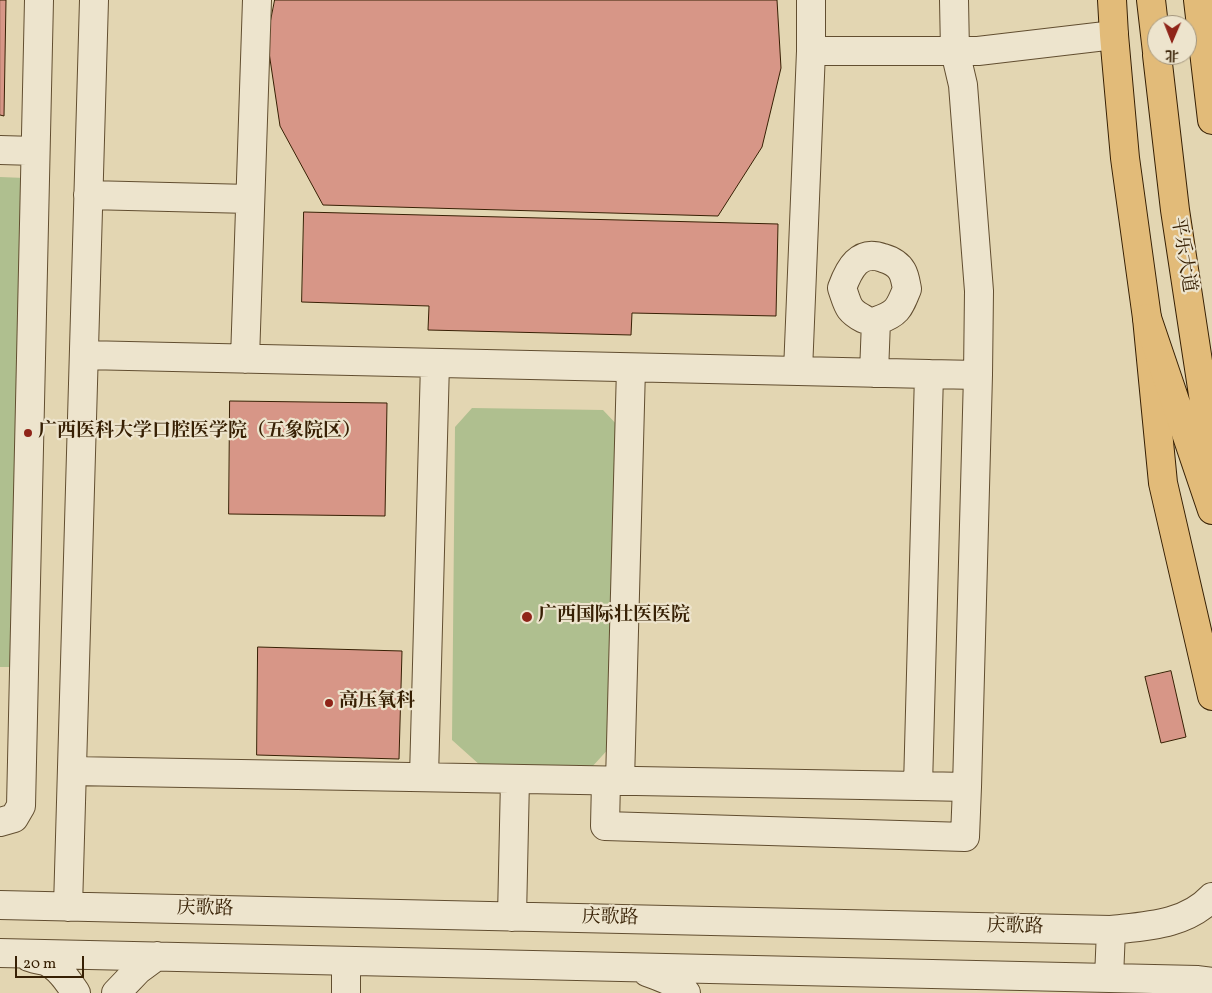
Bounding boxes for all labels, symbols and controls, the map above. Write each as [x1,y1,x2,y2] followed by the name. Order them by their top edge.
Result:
[1147,15,1197,65] north arrow
[1165,45,1179,64] text: 北
[1165,216,1199,294] street label: 平乐大道
[38,422,361,444] place label: 广西医科大学口腔医学院（五象院区）
[22,427,34,439] marker: 广西医科大学口腔医学院（五象院区）
[538,606,690,628] place label: 广西国际壮医医院
[520,610,534,624] marker: 广西国际壮医医院
[339,692,415,714] place label: 高压氧科
[323,697,335,709] marker: 高压氧科
[176,898,234,922] street label: 庆歌路
[581,907,639,931] street label: 庆歌路
[986,916,1044,940] street label: 庆歌路
[18,946,86,978] scale bar
[23,954,56,975] text: 20 m

